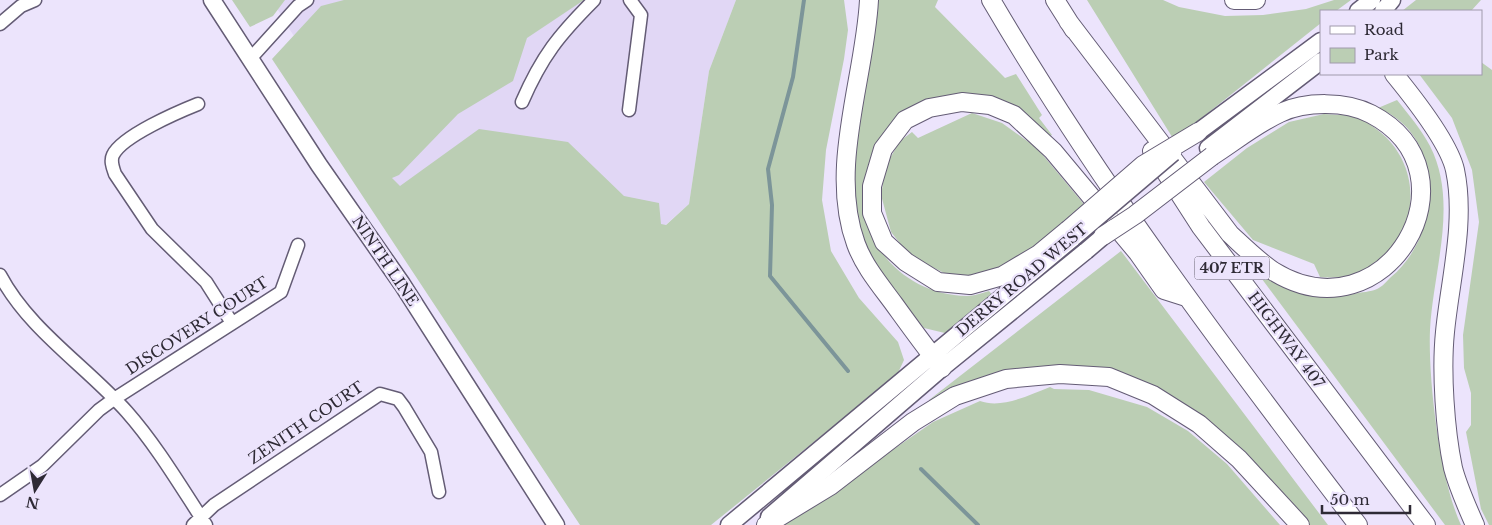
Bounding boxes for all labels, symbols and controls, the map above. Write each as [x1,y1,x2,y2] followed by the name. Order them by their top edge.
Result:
[1320,10,1482,75] legend
[1364,20,1404,39] text: Road
[1364,45,1400,64] text: Park
[348,212,423,310] street label: NINTH LINE
[952,219,1091,340] street label: DERRY ROAD WEST
[1194,256,1270,280] road number: 407 ETR
[122,272,271,379] street label: DISCOVERY COURT
[1244,288,1329,392] street label: HIGHWAY 407
[244,377,367,468] street label: ZENITH COURT
[10,465,60,515] north arrow
[1322,482,1410,514] scale bar
[1330,490,1370,509] text: 50 m
[24,493,41,513] text: N

